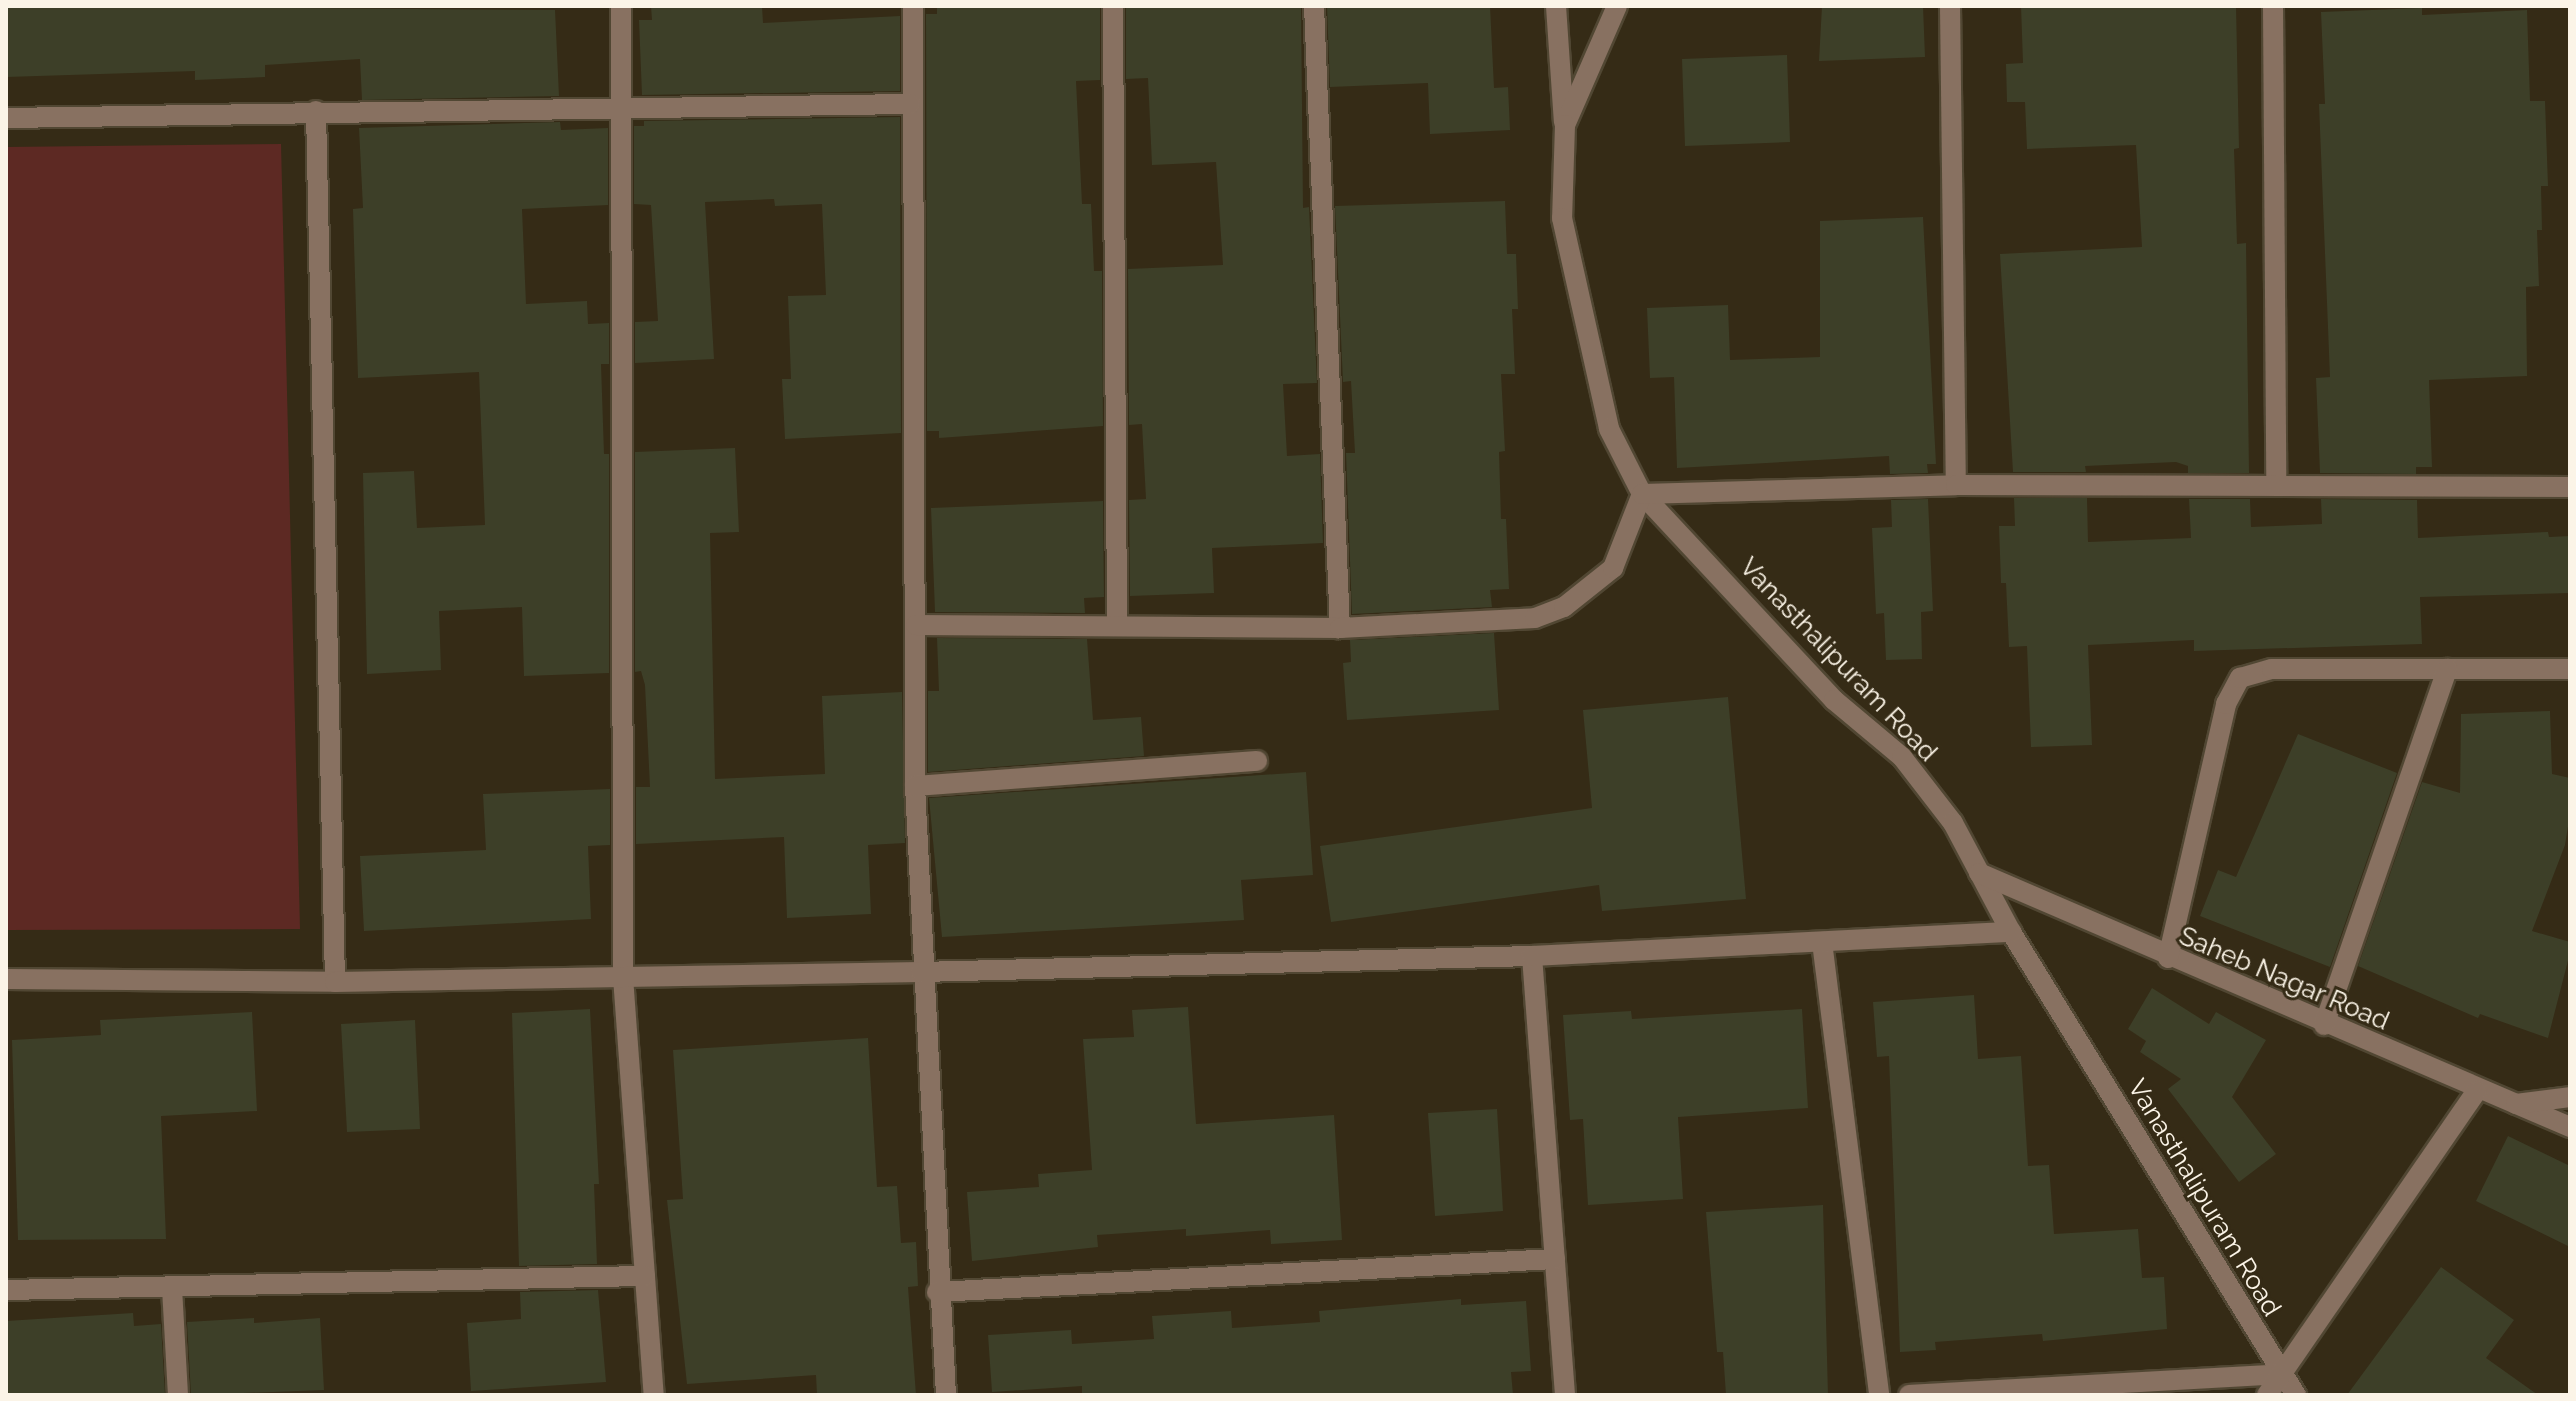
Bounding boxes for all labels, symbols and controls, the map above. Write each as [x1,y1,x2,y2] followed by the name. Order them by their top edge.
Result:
[1733,552,1943,768] street label: Vanasthalipuram Road
[2174,921,2394,1037] street label: Saheb Nagar Road
[2121,1074,2287,1322] street label: Vanasthalipuram Road

